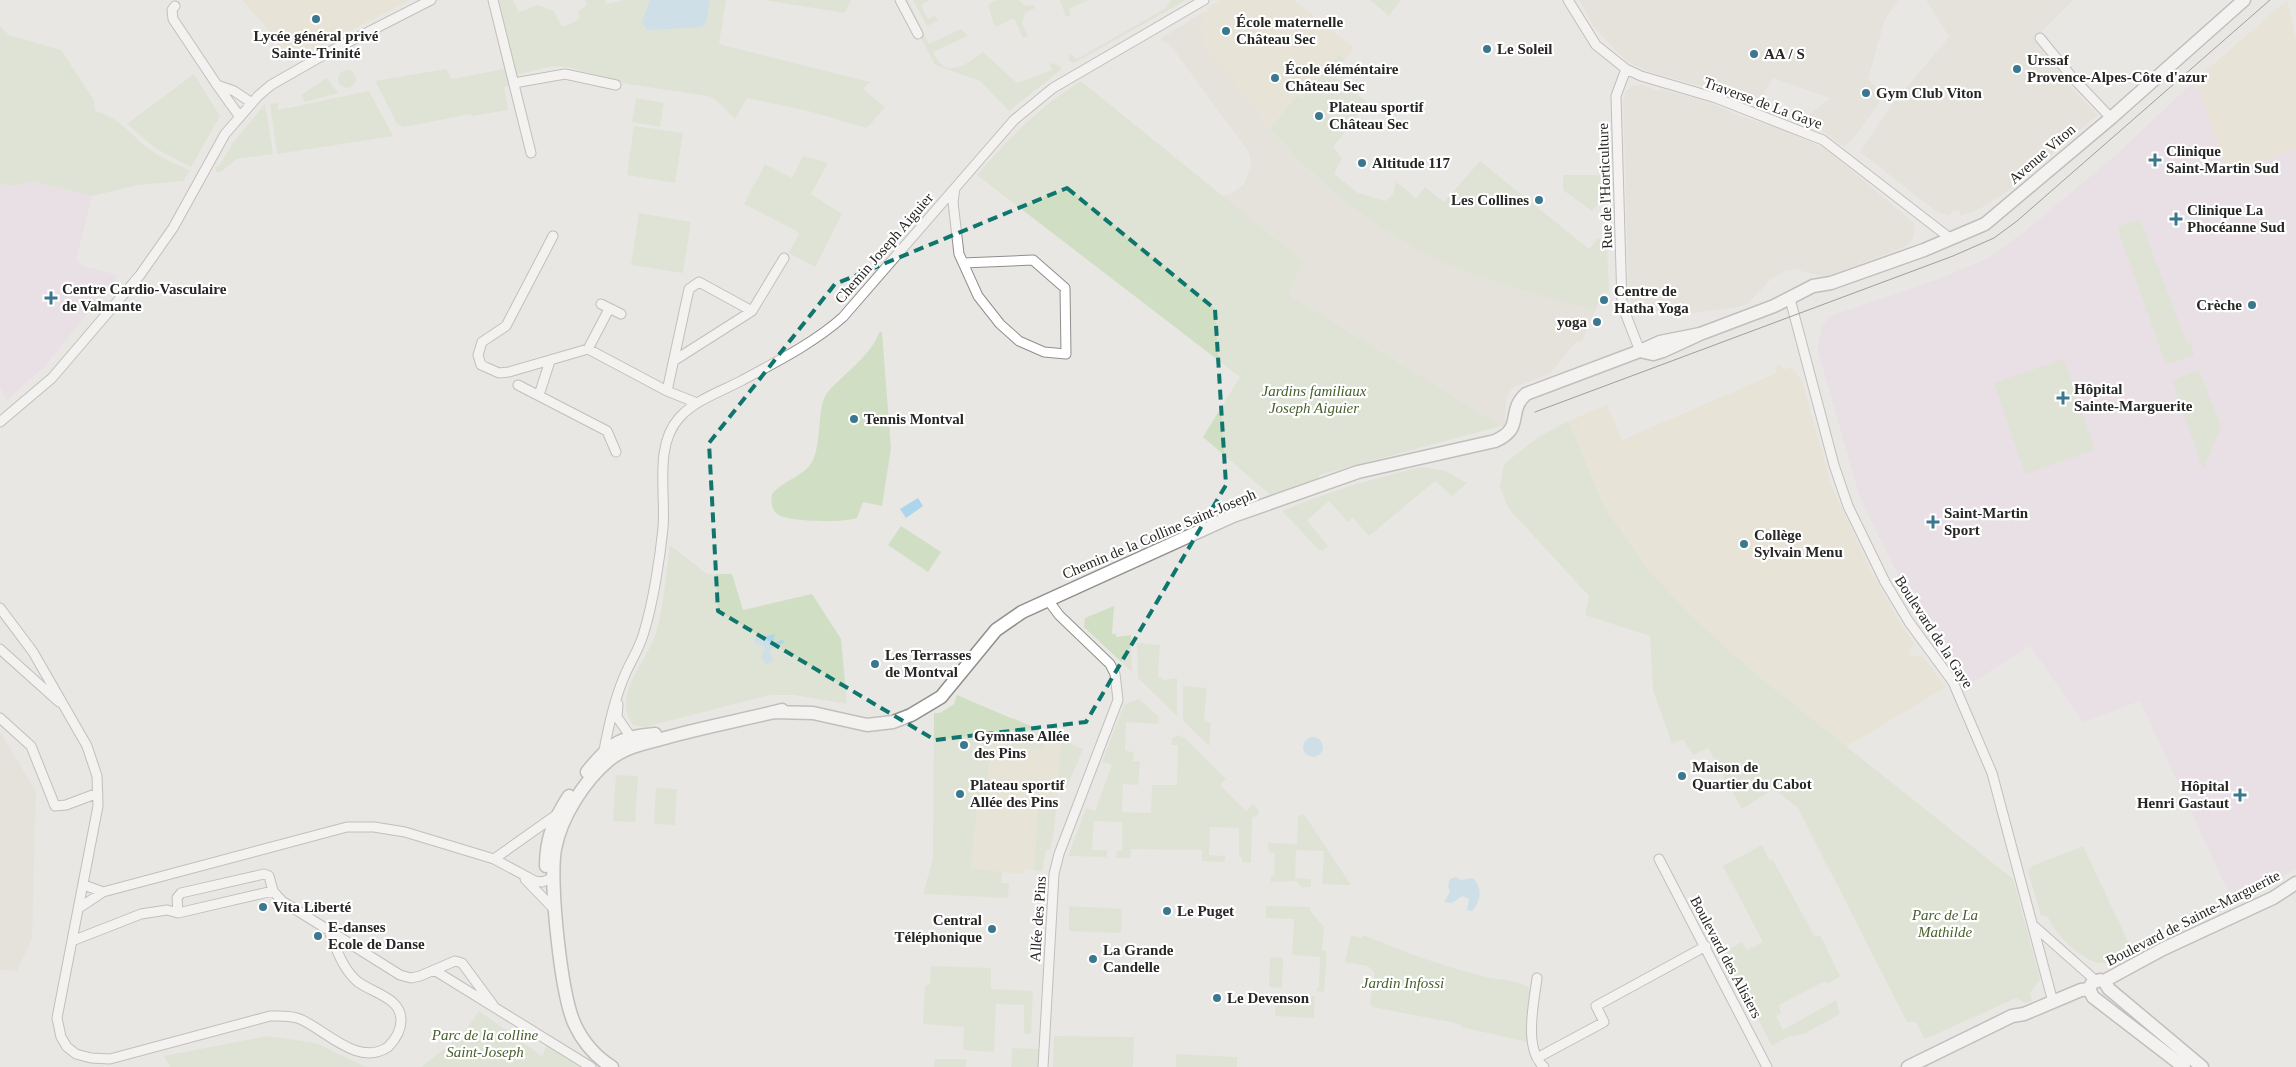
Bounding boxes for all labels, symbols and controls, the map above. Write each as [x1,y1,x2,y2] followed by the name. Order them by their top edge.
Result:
[310,13,322,25] marker: Lycée général privé Sainte-Trinité
[1236,14,1343,47] place label: École maternelle Château Sec
[1220,25,1232,37] marker: École maternelle Château Sec
[254,28,379,61] place label: Lycée général privé Sainte-Trinité
[1497,41,1552,57] place label: Le Soleil
[1481,43,1493,55] marker: Le Soleil
[1764,46,1805,62] place label: AA / S
[1748,48,1760,60] marker: AA / S
[2027,52,2207,85] place label: Urssaf Provence-Alpes-Côte d'azur
[1285,61,1399,94] place label: École éléméntaire Château Sec
[2011,63,2023,75] marker: Urssaf Provence-Alpes-Côte d'azur
[1269,72,1281,84] marker: École éléméntaire Château Sec
[1702,74,1825,132] street label: Traverse de La Gaye
[1876,85,1983,101] place label: Gym Club Viton
[1860,87,1872,99] marker: Gym Club Viton
[1329,99,1425,132] place label: Plateau sportif Château Sec
[1313,110,1325,122] marker: Plateau sportif Château Sec
[2006,121,2079,187] street label: Avenue Viton
[1595,122,1615,249] street label: Rue de l'Horticulture
[2166,143,2280,176] place label: Clinique Saint-Martin Sud
[2148,153,2162,167] marker: Clinique Saint-Martin Sud
[1372,155,1450,171] place label: Altitude 117
[1356,157,1368,169] marker: Altitude 117
[832,190,936,306] street label: Chemin Joseph Aiguier
[1451,192,1529,208] place label: Les Collines
[1533,194,1545,206] marker: Les Collines
[2187,202,2286,235] place label: Clinique La Phocéanne Sud
[2169,212,2183,226] marker: Clinique La Phocéanne Sud
[62,281,227,314] place label: Centre Cardio-Vasculaire de Valmante
[1614,283,1689,316] place label: Centre de Hatha Yoga
[44,291,58,305] marker: Centre Cardio-Vasculaire de Valmante
[1598,294,1610,306] marker: Centre de Hatha Yoga
[2196,297,2242,313] place label: Crèche
[2246,299,2258,311] marker: Crèche
[1557,314,1588,330] place label: yoga
[1591,316,1603,328] marker: yoga
[2074,381,2193,414] place label: Hôpital Sainte-Marguerite
[1262,383,1367,416] park label: Jardins familiaux Joseph Aiguier
[2056,391,2070,405] marker: Hôpital Sainte-Marguerite
[864,411,964,427] place label: Tennis Montval
[848,413,860,425] marker: Tennis Montval
[1060,486,1258,582] street label: Chemin de la Colline Saint-Joseph
[1944,505,2029,538] place label: Saint-Martin Sport
[1926,515,1940,529] marker: Saint-Martin Sport
[1754,527,1843,560] place label: Collège Sylvain Menu
[1738,538,1750,550] marker: Collège Sylvain Menu
[1892,573,1976,691] street label: Boulevard de la Gaye
[885,647,971,680] place label: Les Terrasses de Montval
[869,658,881,670] marker: Les Terrasses de Montval
[974,728,1070,761] place label: Gymnase Allée des Pins
[958,739,970,751] marker: Gymnase Allée des Pins
[1692,759,1812,792] place label: Maison de Quartier du Cabot
[1676,770,1688,782] marker: Maison de Quartier du Cabot
[970,777,1066,810] place label: Plateau sportif Allée des Pins
[2137,778,2229,811] place label: Hôpital Henri Gastaut
[954,788,966,800] marker: Plateau sportif Allée des Pins
[2233,788,2247,802] marker: Hôpital Henri Gastaut
[2103,867,2283,969] street label: Boulevard de Sainte-Marguerite
[1027,875,1049,962] street label: Allée des Pins
[1687,893,1765,1021] street label: Boulevard des Alisiers
[273,899,352,915] place label: Vita Liberté
[257,901,269,913] marker: Vita Liberté
[1177,903,1234,919] place label: Le Puget
[1161,905,1173,917] marker: Le Puget
[1911,907,1978,940] park label: Parc de La Mathilde
[894,912,982,945] place label: Central Téléphonique
[328,919,425,952] place label: E-danses Ecole de Danse
[986,923,998,935] marker: Central Téléphonique
[312,930,324,942] marker: E-danses Ecole de Danse
[1103,942,1174,975] place label: La Grande Candelle
[1087,953,1099,965] marker: La Grande Candelle
[1362,975,1444,991] park label: Jardin Infossi
[1227,990,1310,1006] place label: Le Devenson
[1211,992,1223,1004] marker: Le Devenson
[431,1027,539,1060] park label: Parc de la colline Saint-Joseph

